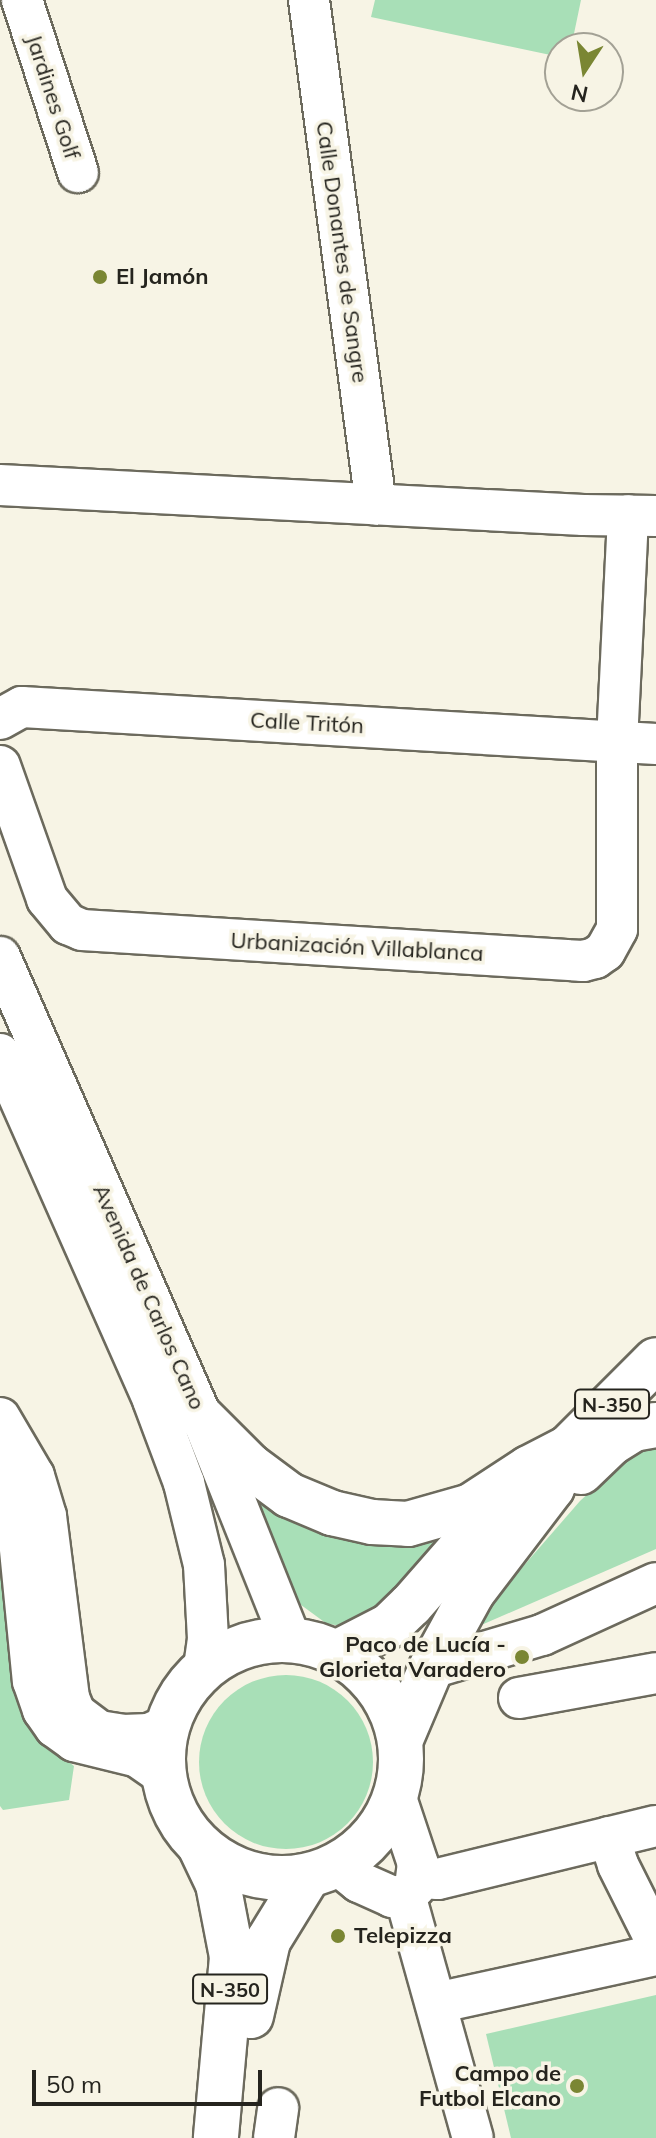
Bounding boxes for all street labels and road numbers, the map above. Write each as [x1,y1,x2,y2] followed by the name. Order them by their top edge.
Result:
[20,31,86,163] street label: Jardines Golf
[311,119,373,385] street label: Calle Donantes de Sangre
[249,707,365,739] street label: Calle Tritón
[230,927,484,967] street label: Urbanización Villablanca
[87,1180,211,1414] street label: Avenida de Carlos Cano
[574,1388,650,1420] road number: N-350
[192,1973,268,2005] road number: N-350

